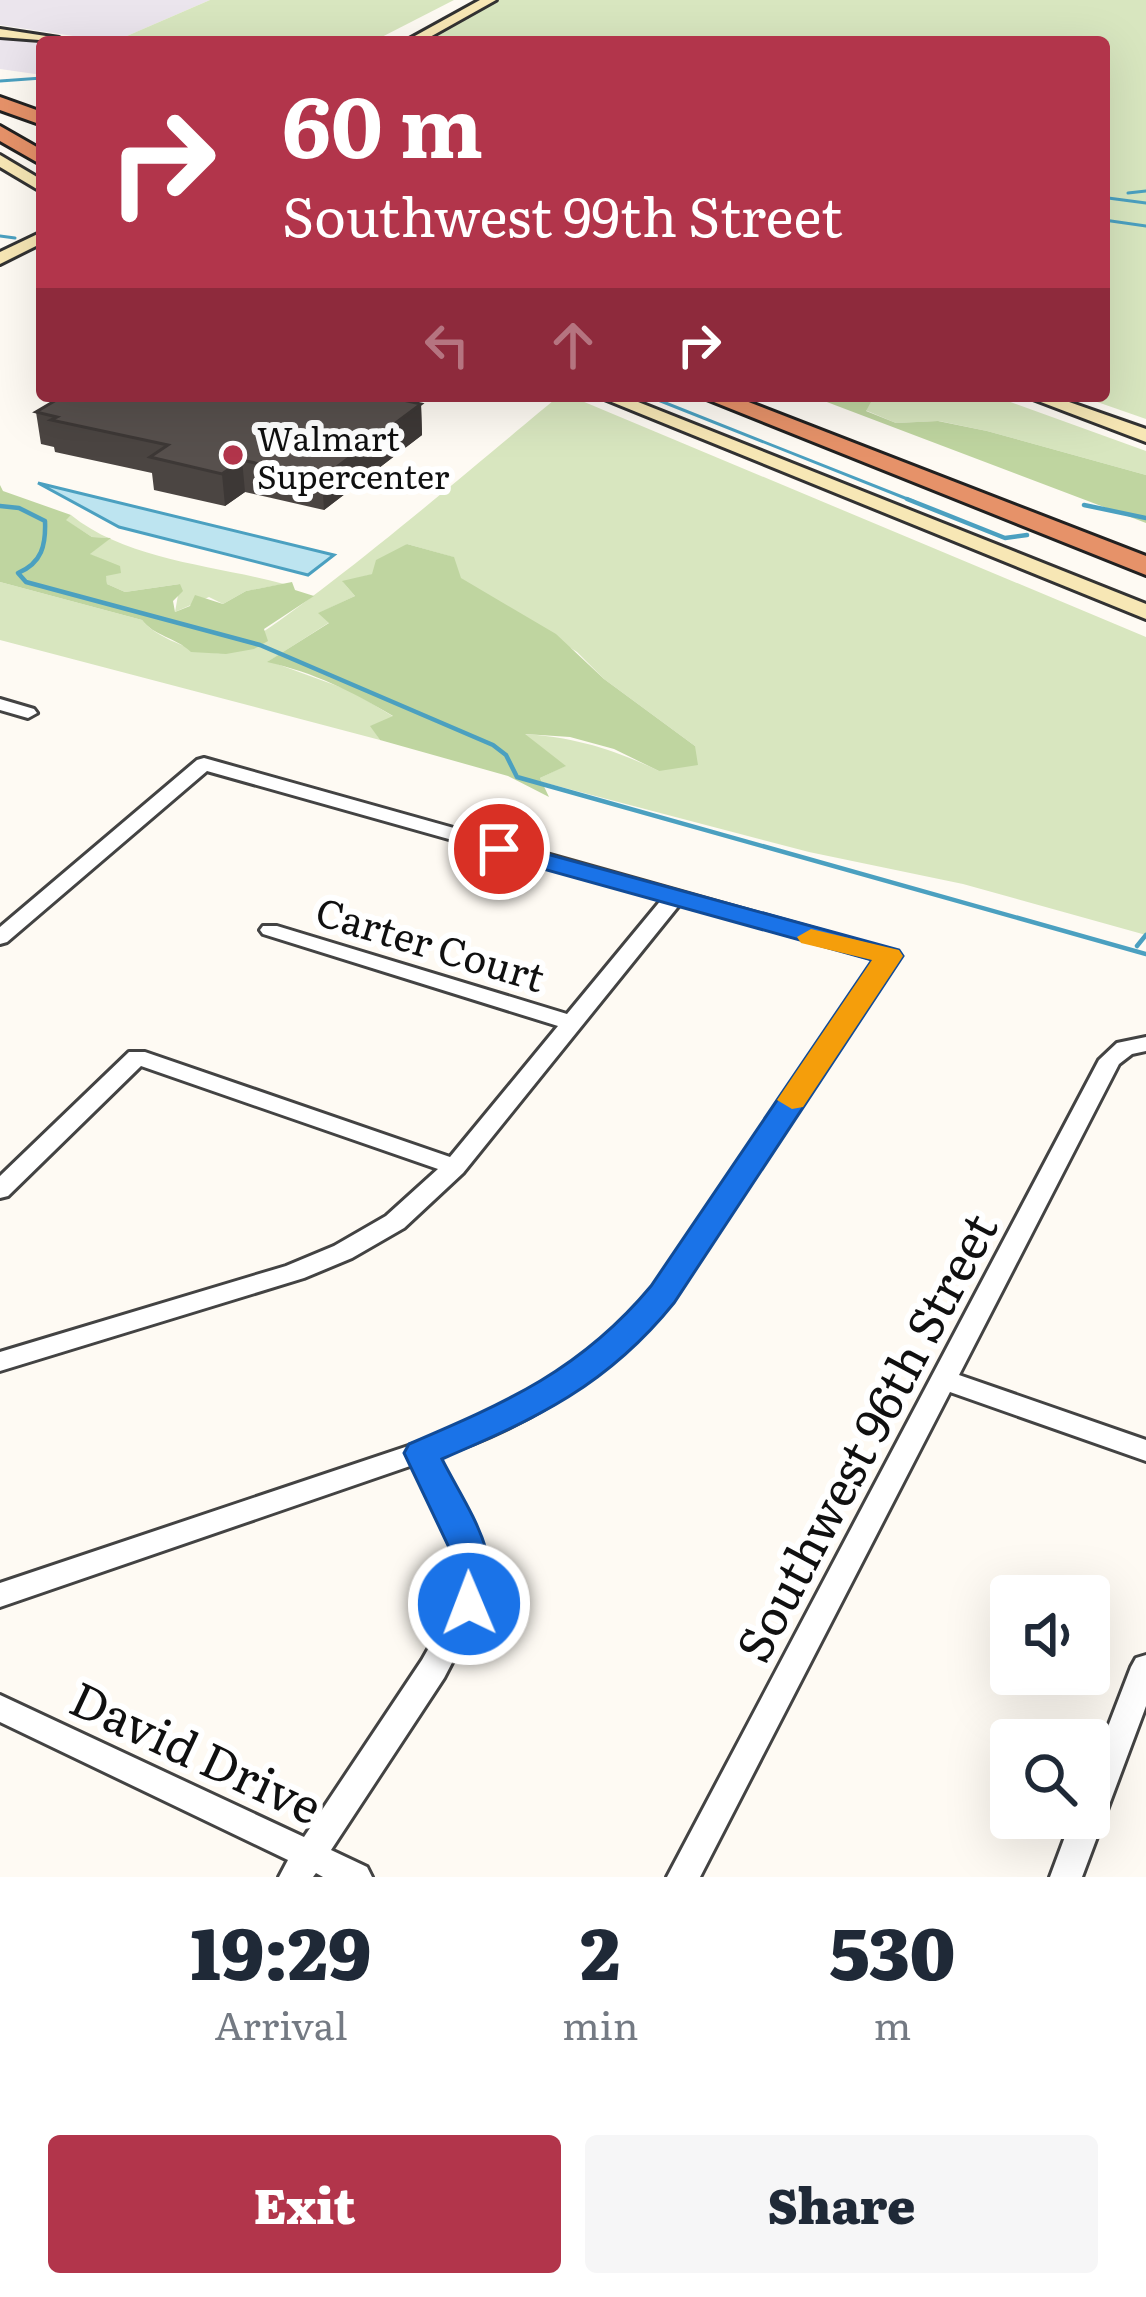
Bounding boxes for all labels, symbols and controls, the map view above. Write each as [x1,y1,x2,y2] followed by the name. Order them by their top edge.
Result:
[282,59,483,184] text: 60 m
[84,84,240,240] icon: right
[282,173,843,254] text: Southwest 99th Street
[414,312,480,378] icon: left
[540,312,606,378] icon: ahead
[666,312,732,378] icon: right
[257,412,450,499] place label: Walmart Supercenter
[220,442,246,468] marker: Walmart Supercenter
[448,798,550,900] pin
[466,816,532,882] icon: arrive
[309,880,553,1004] street label: Carter Court
[716,1199,1013,1673] street label: Southwest 96th Street
[406,1541,532,1667] position arrow
[990,1575,1110,1839] map controls
[990,1575,1110,1695] button: sound
[60,1661,334,1839] street label: David Drive
[990,1719,1110,1839] button: search
[191,1895,371,2002] text: 19:29
[580,1895,620,2002] text: 2
[829,1895,955,2002] text: 530
[214,1994,348,2052] text: Arrival
[562,1994,639,2052] text: min
[873,1994,911,2052] text: m
[48,2135,561,2273] button: Exit
[585,2135,1098,2273] button: Share

